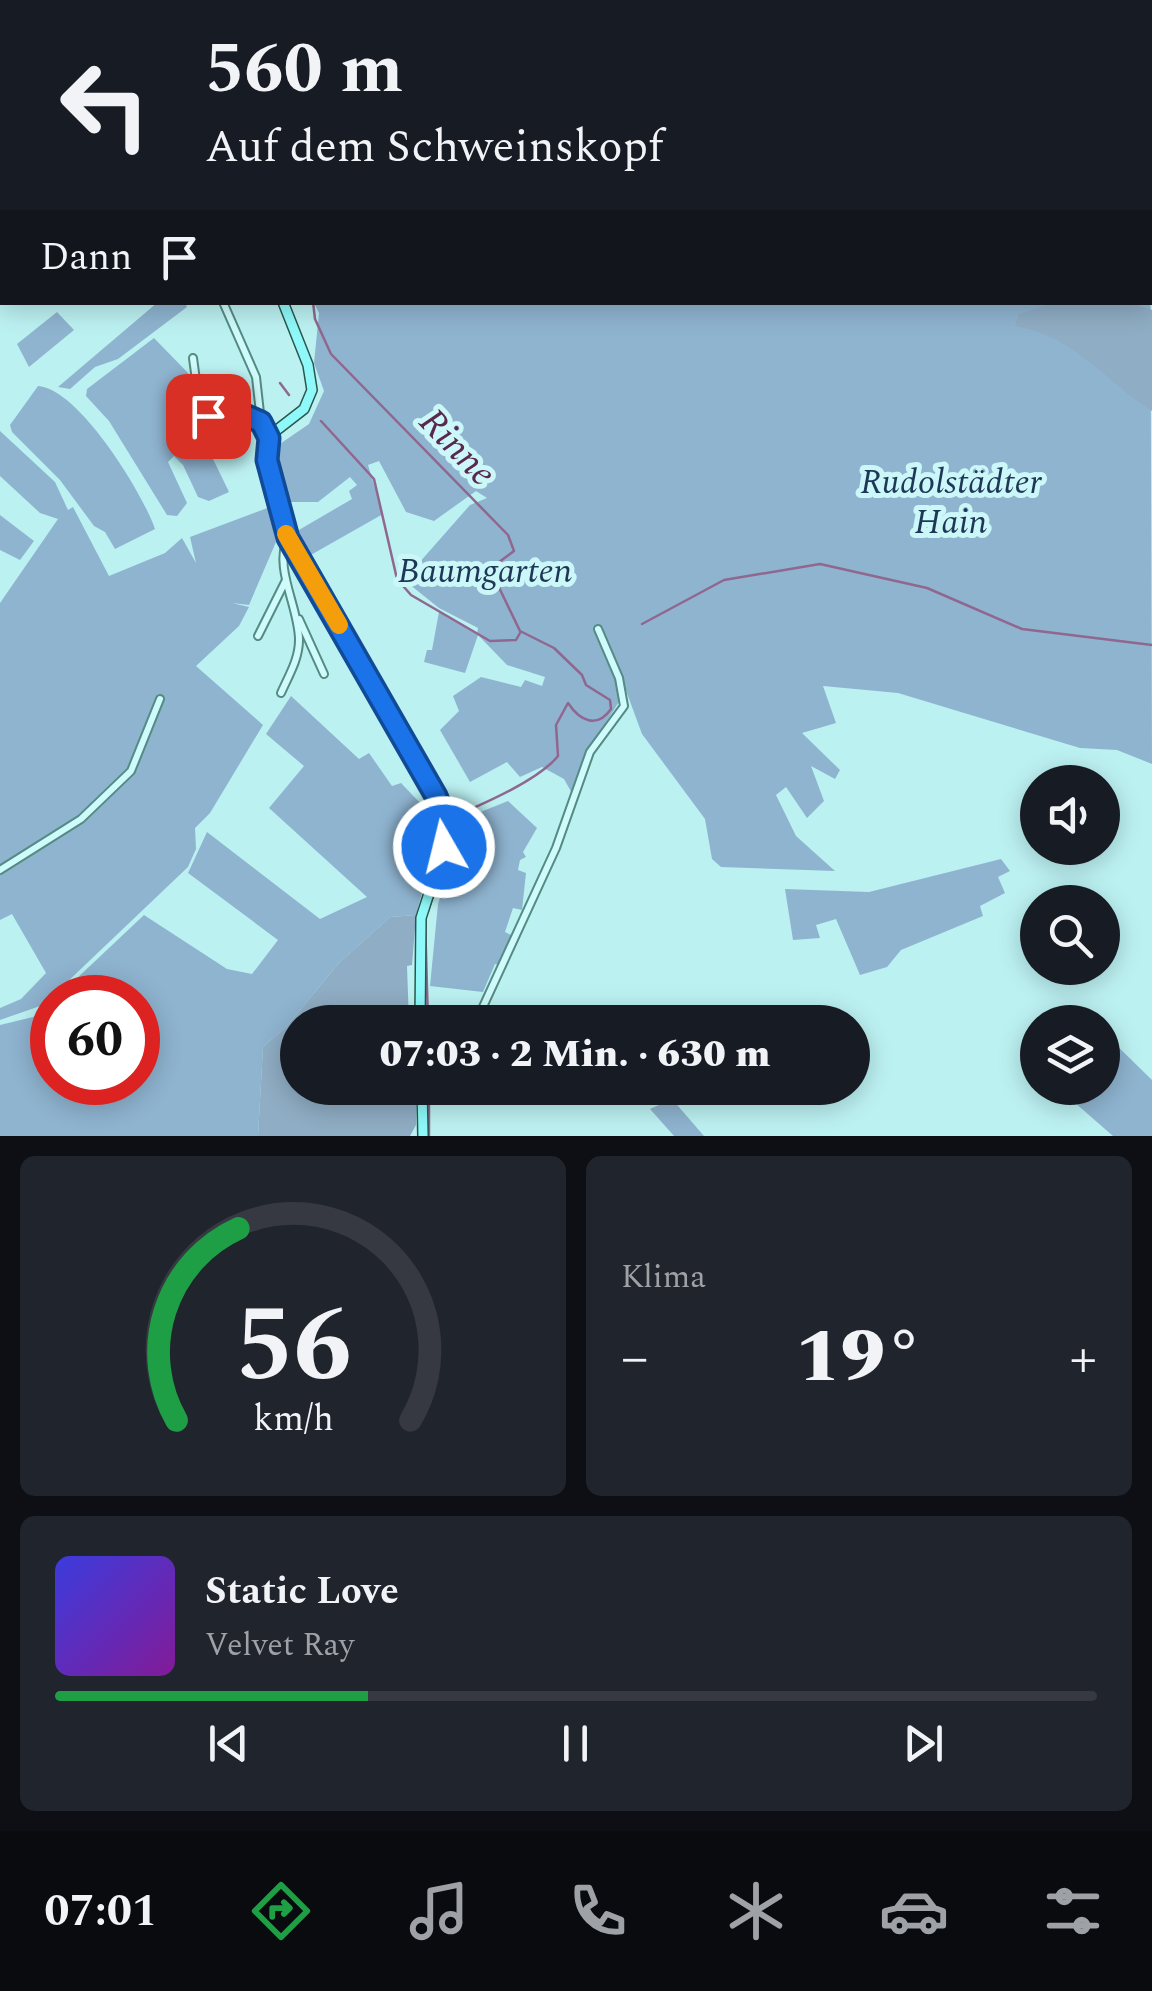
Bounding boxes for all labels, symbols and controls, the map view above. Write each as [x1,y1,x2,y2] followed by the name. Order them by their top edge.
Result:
[205,17,403,123] text: 560 m
[40,40,170,170] icon: left
[205,113,664,182] text: Auf dem Schweinskopf
[40,229,132,287] text: Dann
[152,230,207,285] icon: arrive
[166,374,251,459] pin
[181,389,236,444] icon: arrive
[405,395,509,501] water label: Rinne
[860,456,1043,549] park label: Rudolstädter Hain
[398,545,572,598] park label: Baumgarten
[1020,765,1120,1105] map controls
[1020,765,1120,865] button: sound
[392,795,496,899] position arrow
[1020,885,1120,985] button: search
[30,975,160,1105] speed limit sign: 60
[1020,1005,1120,1105] button: layers
[379,1026,771,1084] text: 07:03 · 2 Min. · 630 m
[621,1253,706,1302] text: Klima
[235,1268,351,1426] text: 56
[795,1301,923,1415] text: 19°
[621,1317,649,1400] text: −
[1069,1317,1097,1400] text: +
[253,1392,333,1447] text: km/h
[205,1563,399,1621] text: Static Love
[205,1621,354,1670] text: Velvet Ray
[201,1716,256,1771] icon: previous
[548,1716,603,1771] icon: pause
[896,1716,951,1771] icon: next
[246,1876,316,1946] icon: directions
[404,1876,474,1946] icon: music
[563,1876,633,1946] icon: phone
[721,1876,791,1946] icon: climate
[879,1876,949,1946] icon: car
[1038,1876,1108,1946] icon: filters
[44,1877,157,1946] text: 07:01

